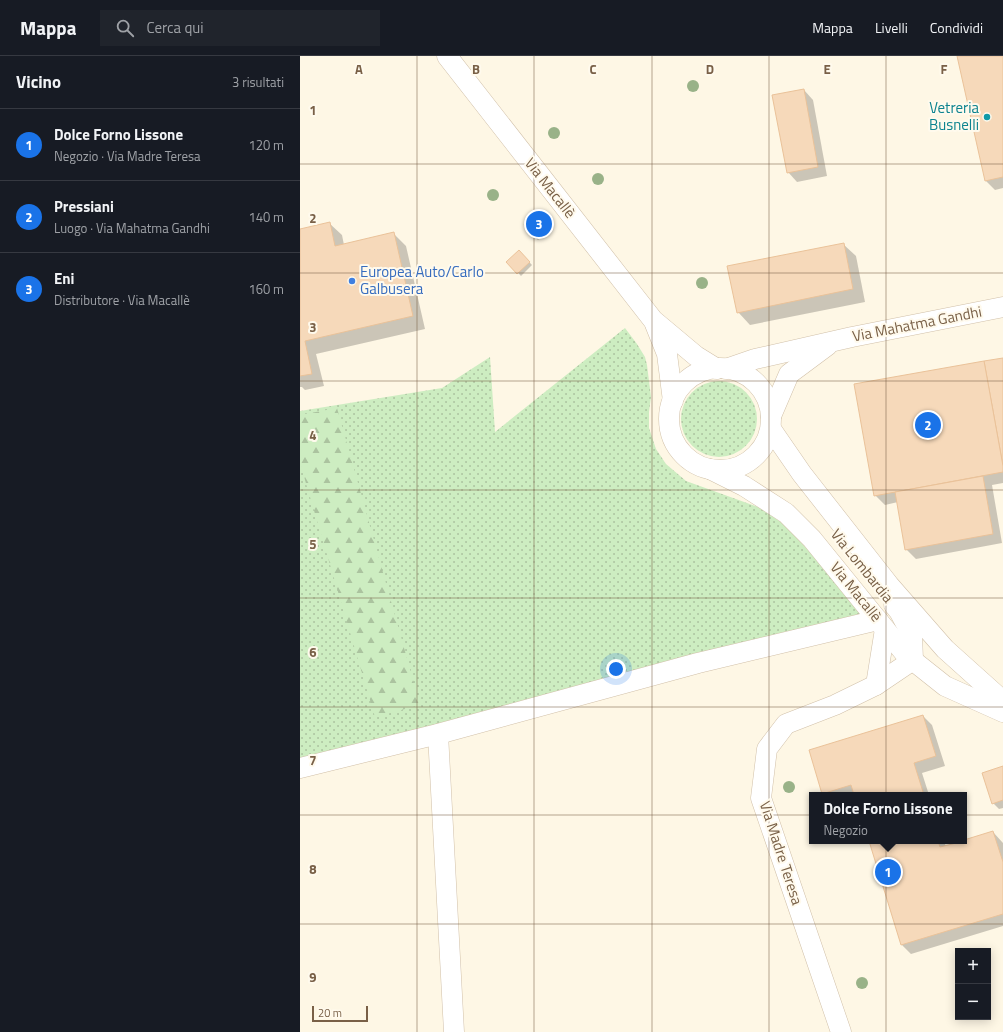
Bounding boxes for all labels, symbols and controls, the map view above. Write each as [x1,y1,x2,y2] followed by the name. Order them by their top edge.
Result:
[100,10,380,46] search box
[20,13,76,42] text: Mappa
[146,16,204,39] text: Cerca qui
[114,17,136,39] icon: search
[812,17,853,38] text: Mappa
[875,17,908,38] text: Livelli
[930,17,983,38] text: Condividi
[355,59,363,79] text: A
[472,59,480,79] text: B
[589,59,597,79] text: C
[706,59,714,79] text: D
[823,59,831,79] text: E
[941,59,948,79] text: F
[16,69,61,95] text: Vicino
[232,72,284,92] text: 3 risultati
[929,96,979,136] place label: Vetreria Busnelli
[309,100,317,120] text: 1
[982,112,992,122] marker: Vetreria Busnelli
[54,123,183,146] text: Dolce Forno Lissone
[25,135,33,155] text: 1
[248,135,284,155] text: 120 m
[54,146,201,166] text: Negozio · Via Madre Teresa
[519,152,581,223] street label: Via Macallè
[54,195,114,218] text: Pressiani
[25,207,33,227] text: 2
[248,207,284,227] text: 140 m
[309,208,317,228] text: 2
[526,209,552,239] pin: 3
[54,218,210,238] text: Luogo · Via Mahatma Gandhi
[360,260,484,300] place label: Europea Auto/Carlo Galbusera
[54,267,74,290] text: Eni
[347,276,357,286] marker: Europea Auto/Carlo Galbusera
[25,279,33,299] text: 3
[248,279,284,299] text: 160 m
[54,290,190,310] text: Distributore · Via Macallè
[850,300,984,347] street label: Via Mahatma Gandhi
[309,317,317,337] text: 3
[915,410,941,440] pin: 2
[309,425,317,445] text: 4
[825,524,900,608] street label: Via Lombardia
[309,534,317,554] text: 5
[825,557,888,627] street label: Via Macallè
[309,642,317,662] text: 6
[606,659,626,679] your location
[309,750,317,770] text: 7
[809,792,967,844] popup
[823,797,953,820] text: Dolce Forno Lissone
[754,798,809,908] street label: Via Madre Teresa
[823,820,868,840] text: Negozio
[875,857,901,887] pin: 1
[309,859,317,879] text: 8
[955,948,991,1020] map controls
[955,948,991,984] button: +
[309,967,317,987] text: 9
[955,984,991,1020] button: −
[312,1004,368,1023] scale bar
[318,1005,342,1021] text: 20 m

